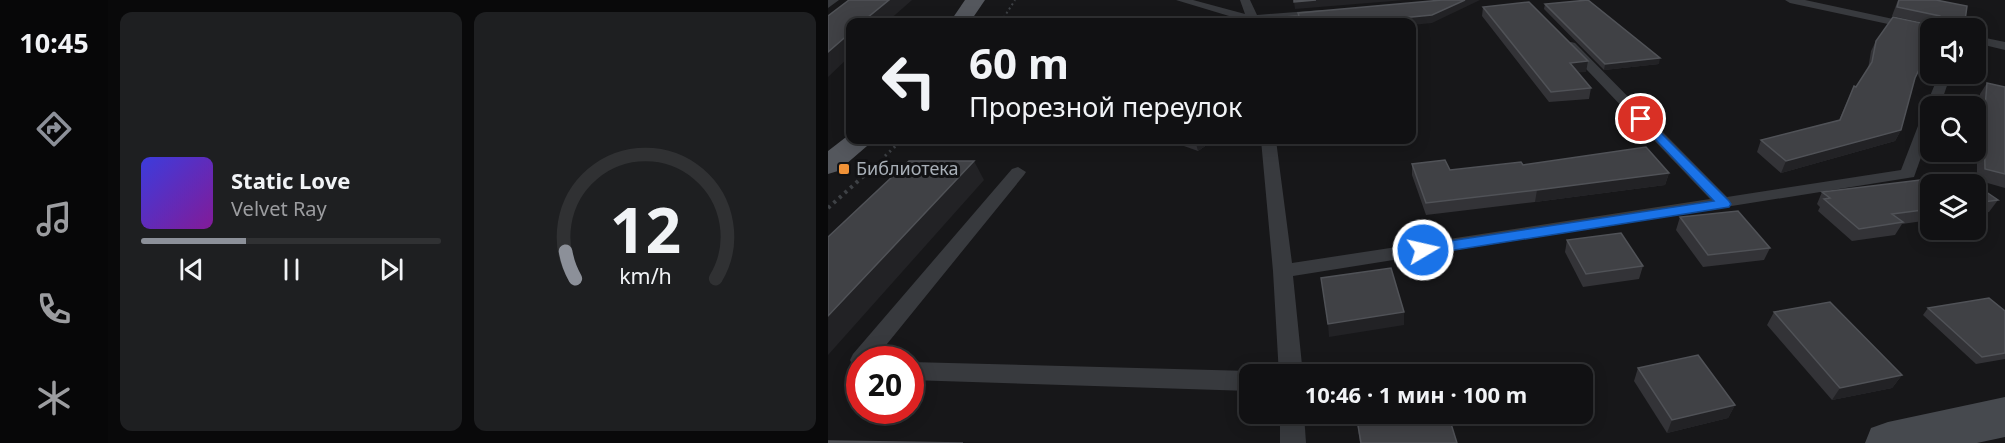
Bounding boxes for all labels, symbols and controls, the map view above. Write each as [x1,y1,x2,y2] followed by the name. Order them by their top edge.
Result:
[1920,18,1986,240] map controls
[1920,18,1986,84] button: sound
[19,24,89,61] text: 10:45
[969,34,1069,91] text: 60 m
[870,42,948,120] icon: left
[969,88,1242,125] text: Прорезной переулок
[1615,93,1666,144] pin
[1920,96,1986,162] button: search
[1624,102,1657,135] icon: arrive
[33,108,75,150] icon: directions
[856,156,959,180] place label: Библиотека
[837,162,851,176] marker: Библиотека
[231,165,350,195] text: Static Love
[1920,174,1986,240] button: layers
[609,186,681,271] text: 12
[231,195,327,222] text: Velvet Ray
[33,198,75,240] icon: music
[1391,218,1455,282] position arrow
[175,253,208,286] icon: previous
[275,253,308,286] icon: pause
[375,253,408,286] icon: next
[619,261,671,290] text: km/h
[33,288,75,330] icon: phone
[846,346,924,424] speed limit sign: 20
[33,377,75,419] icon: climate
[1305,379,1527,409] text: 10:46 · 1 мин · 100 m

